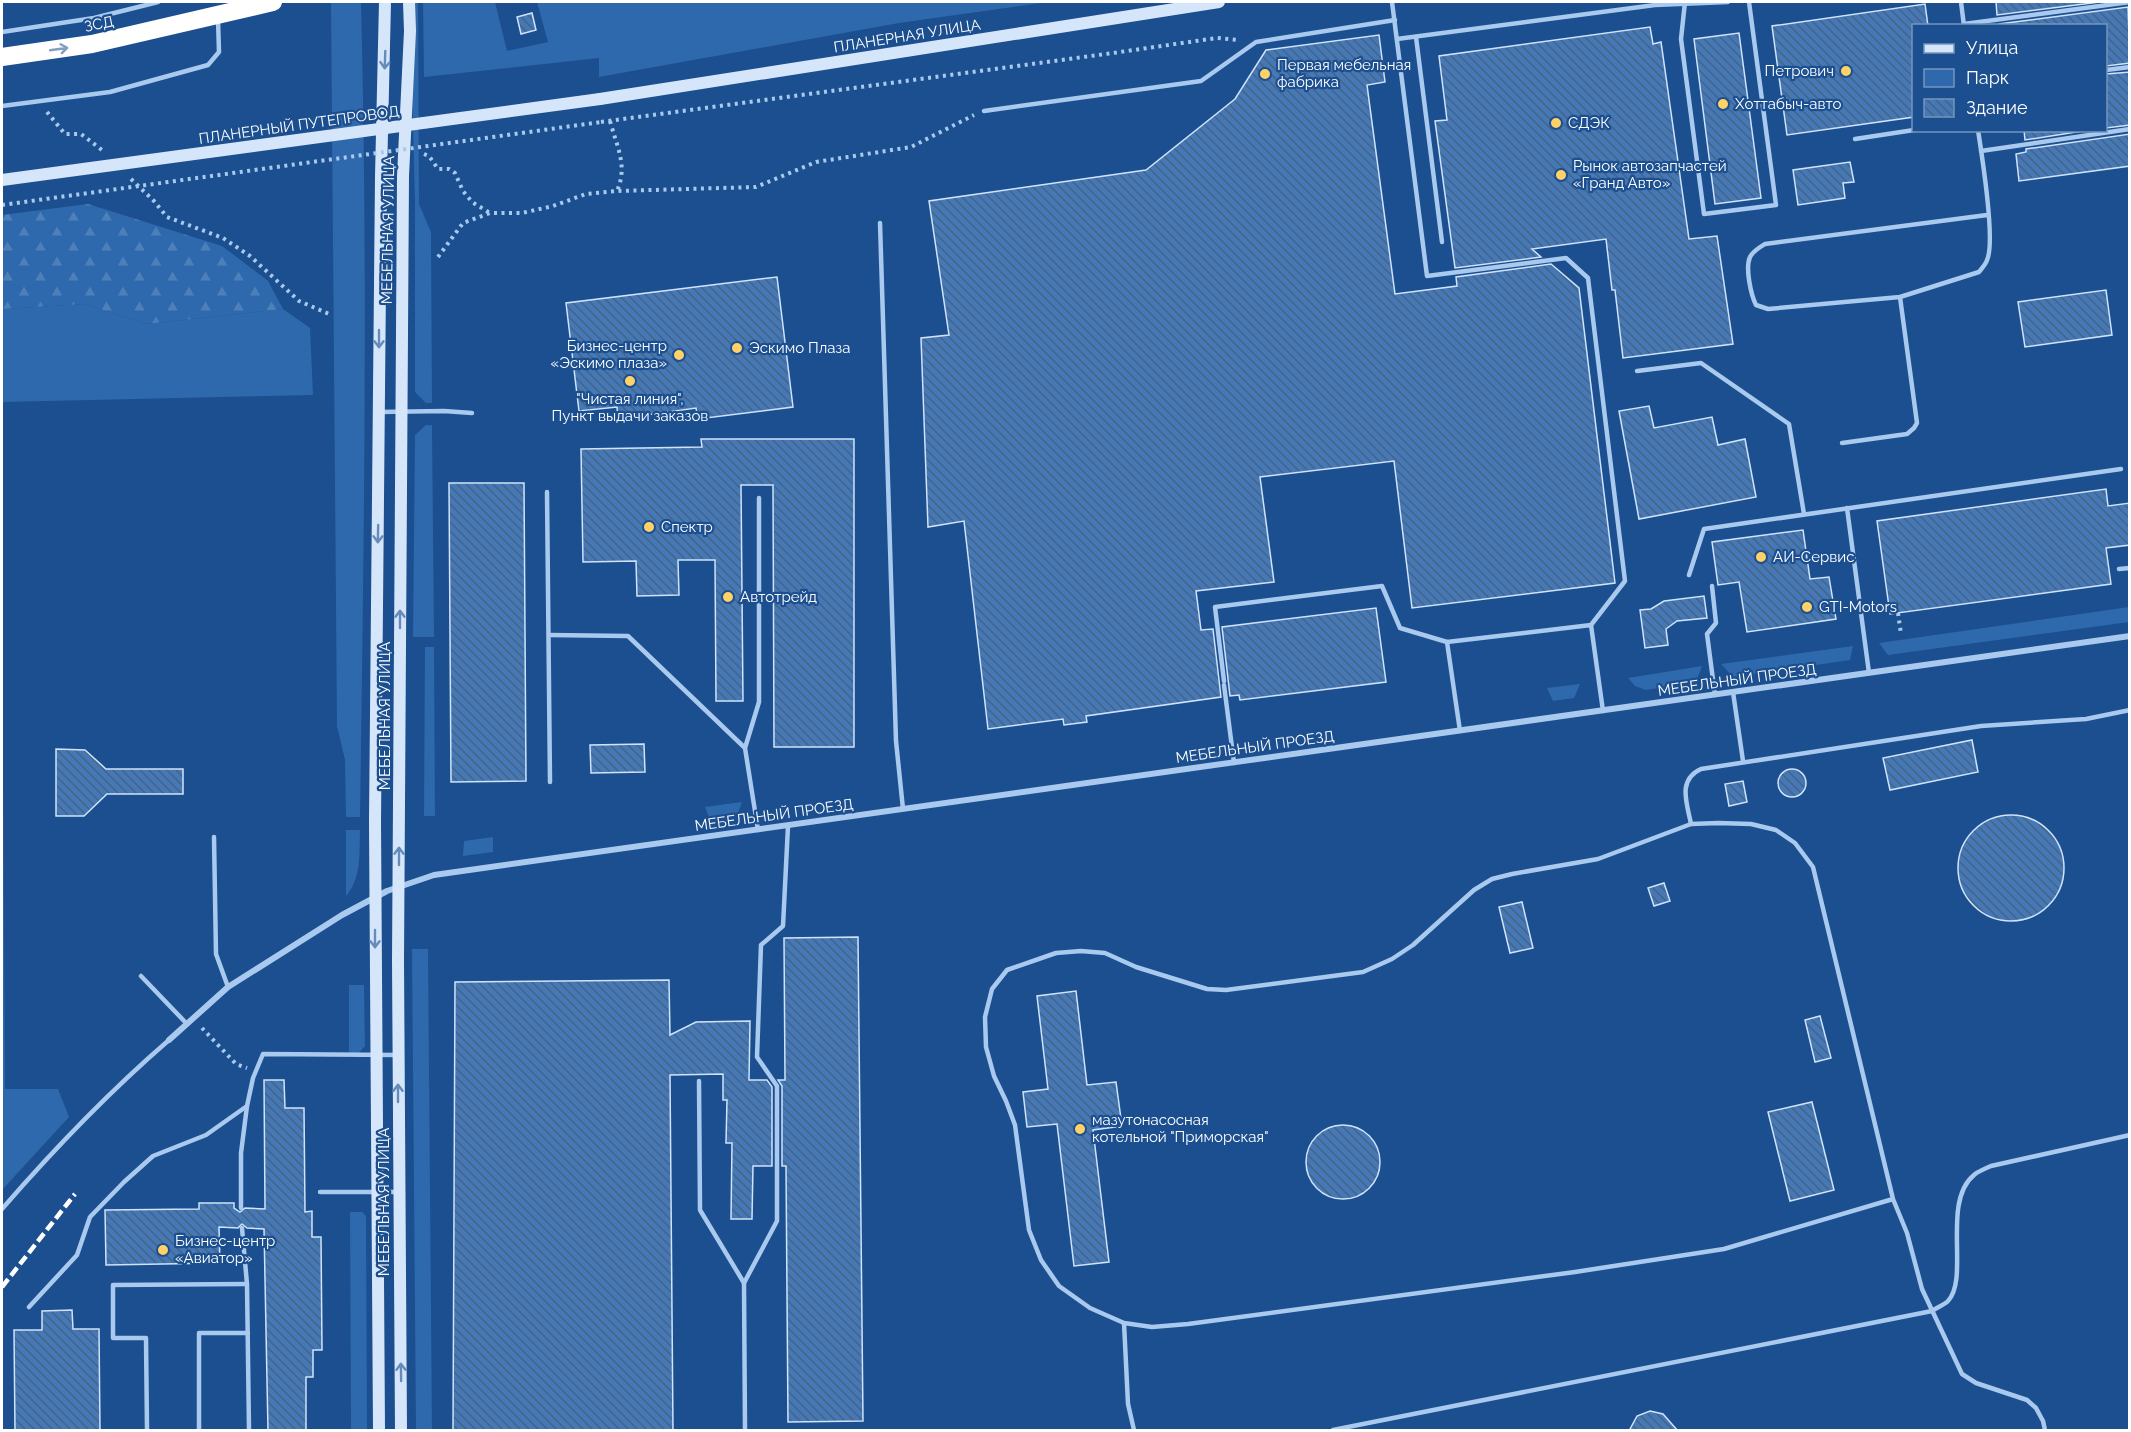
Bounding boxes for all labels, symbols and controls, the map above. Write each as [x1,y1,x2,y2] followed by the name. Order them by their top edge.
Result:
[83,12,115,36] street label: ЗСД
[832,15,982,57] street label: ПЛАНЕРНАЯ УЛИЦА
[1912,24,2107,132] legend
[1966,37,2018,58] text: Улица
[49,43,69,54] one-way arrow
[379,49,390,69] one-way arrow
[1277,56,1411,91] place label: Первая мебельная фабрика
[1764,62,1834,80] place label: Петрович
[1839,64,1853,78] marker: Петрович
[1258,67,1272,81] marker: Первая мебельная фабрика
[1966,67,2009,88] text: Парк
[1735,95,1842,113] place label: Хоттабыч-авто
[1716,97,1730,111] marker: Хоттабыч-авто
[1966,97,2028,118] text: Здание
[198,102,400,148] street label: ПЛАНЕРНЫЙ ПУТЕПРОВОД
[1568,114,1610,132] place label: СДЭК
[1549,116,1563,130] marker: СДЭК
[378,156,398,304] street label: МЕБЕЛЬНАЯ УЛИЦА
[1573,157,1727,192] place label: Рынок автозапчастей «Гранд Авто»
[1554,168,1568,182] marker: Рынок автозапчастей «Гранд Авто»
[374,328,385,348] one-way arrow
[551,337,667,372] place label: Бизнес-центр «Эскимо плаза»
[749,339,850,357] place label: Эскимо Плаза
[730,341,744,355] marker: Эскимо Плаза
[672,348,686,362] marker: Бизнес-центр «Эскимо плаза»
[623,374,637,388] marker: "Чистая линия", Пункт выдачи заказов
[552,390,708,425] place label: "Чистая линия", Пункт выдачи заказов
[661,518,713,536] place label: Спектр
[642,520,656,534] marker: Спектр
[372,523,384,543] one-way arrow
[1773,548,1854,566] place label: АИ-Сервис
[1754,550,1768,564] marker: АИ-Сервис
[740,588,817,606] place label: Автотрейд
[721,590,735,604] marker: Автотрейд
[1819,598,1897,616] place label: GTI-Motors
[1800,600,1814,614] marker: GTI-Motors
[394,610,406,630] one-way arrow
[376,642,394,790] street label: МЕБЕЛЬНАЯ УЛИЦА
[1657,660,1817,700] street label: МЕБЕЛЬНЫЙ ПРОЕЗД
[1175,727,1335,767] street label: МЕБЕЛЬНЫЙ ПРОЕЗД
[694,795,854,835] street label: МЕБЕЛЬНЫЙ ПРОЕЗД
[393,847,405,867] one-way arrow
[369,928,381,948] one-way arrow
[393,1084,404,1104] one-way arrow
[1092,1111,1269,1146] place label: мазутонасосная котельной "Приморская"
[1073,1122,1087,1136] marker: мазутонасосная котельной "Приморская"
[375,1128,393,1276] street label: МЕБЕЛЬНАЯ УЛИЦА
[175,1232,275,1267] place label: Бизнес-центр «Авиатор»
[156,1243,170,1257] marker: Бизнес-центр «Авиатор»
[395,1363,407,1383] one-way arrow

